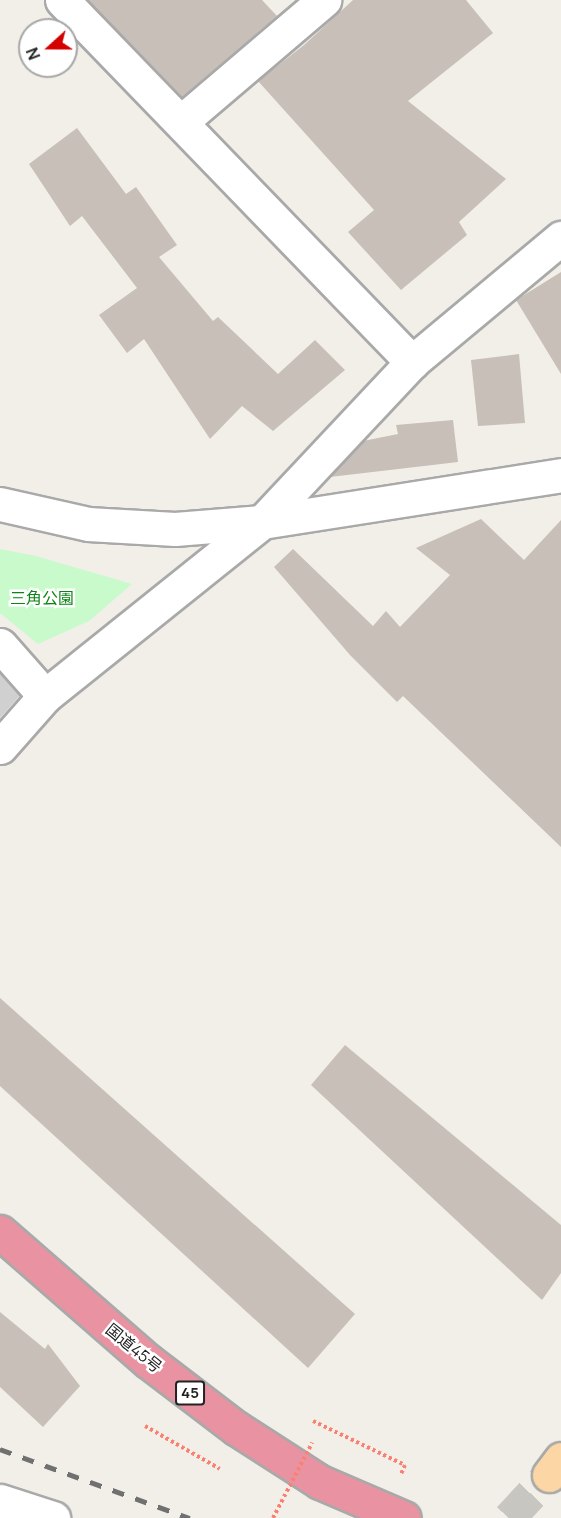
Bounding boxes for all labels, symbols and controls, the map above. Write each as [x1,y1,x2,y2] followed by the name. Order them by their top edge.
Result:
[18,18,78,78] north arrow
[21,44,45,63] text: N
[10,588,74,608] park label: 三角公園
[102,1320,166,1376] street label: 国道45号
[175,1381,205,1405] road number: 45

